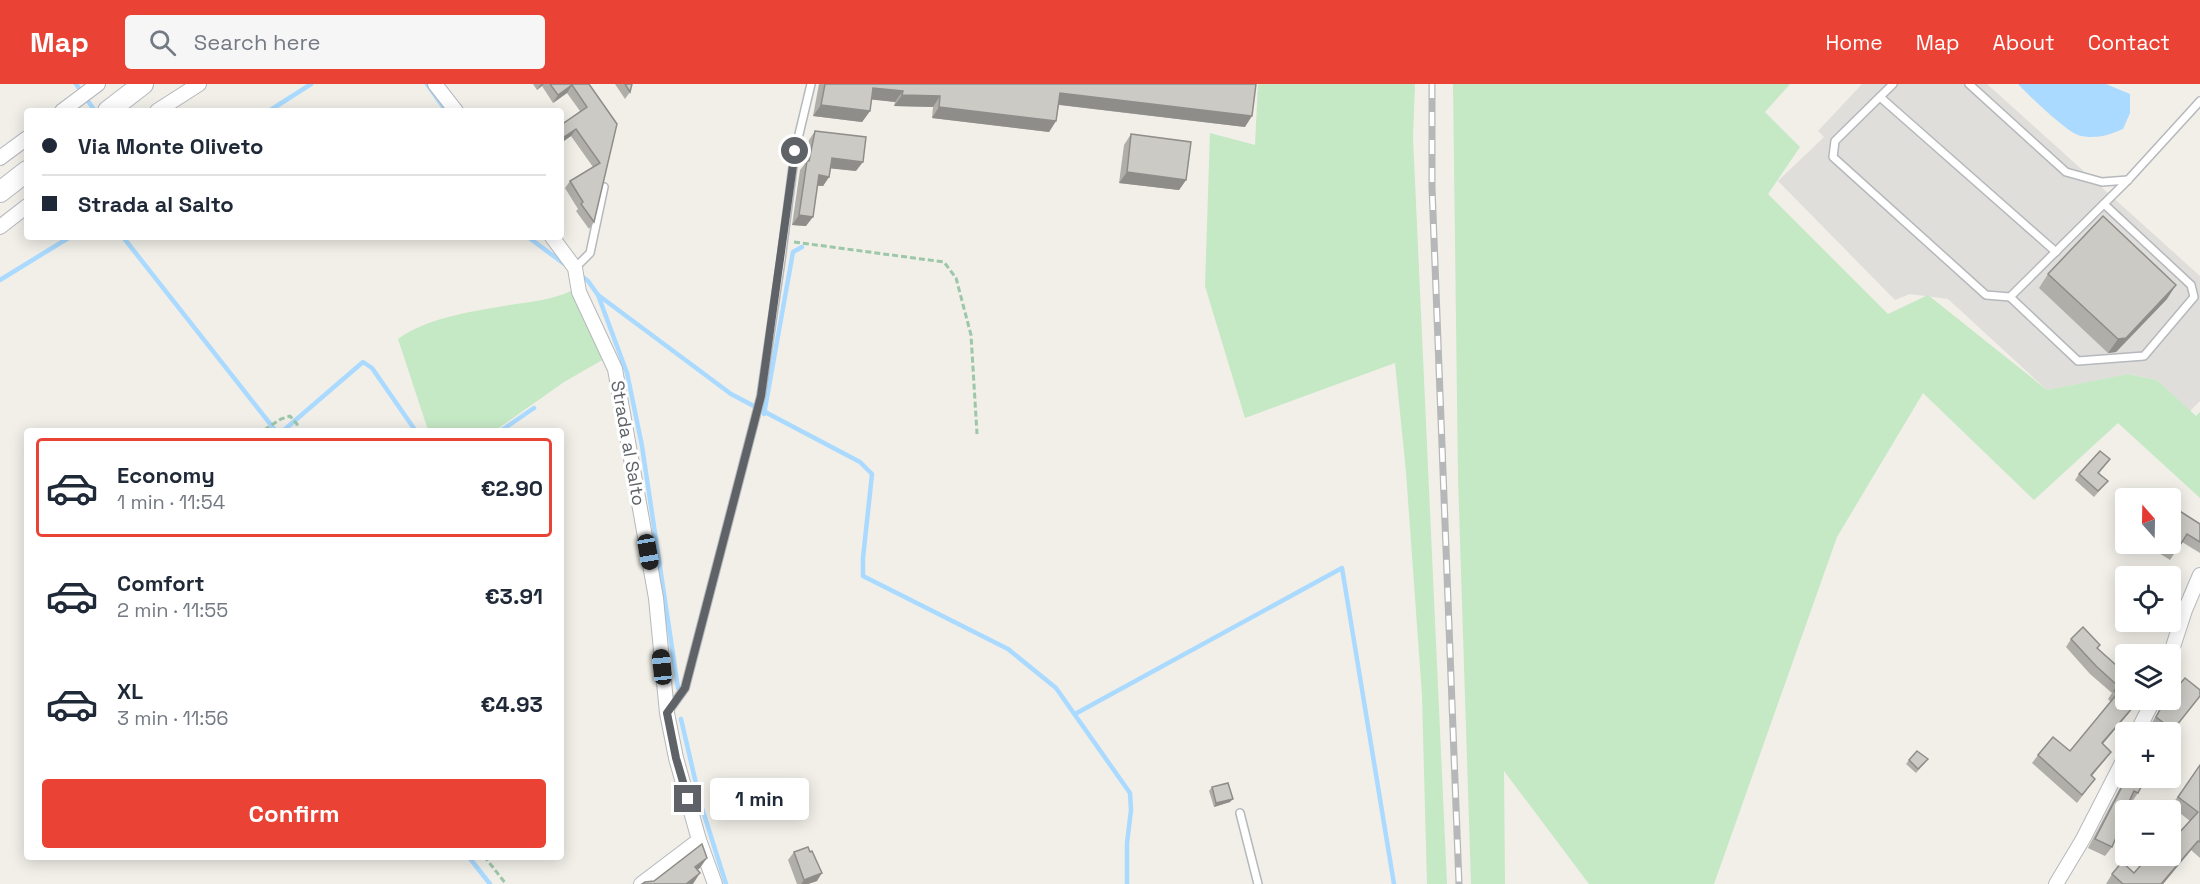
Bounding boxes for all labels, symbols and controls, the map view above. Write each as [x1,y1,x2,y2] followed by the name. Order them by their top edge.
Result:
[125,15,545,69] search box
[30,24,89,60] text: Map
[146,26,179,59] icon: search
[194,28,321,56] text: Search here
[1825,29,1883,56] text: Home
[1916,29,1960,56] text: Map
[1993,29,2055,56] text: About
[2088,29,2170,56] text: Contact
[78,132,264,160] text: Via Monte Oliveto
[781,137,808,164] route start
[78,190,234,218] text: Strada al Salto
[606,379,651,507] street label: Strada al Salto
[45,461,99,515] icon: car
[117,461,215,489] text: Economy
[481,474,543,502] text: €2.90
[2115,488,2181,554] north arrow
[2115,488,2181,866] map controls
[117,489,225,515] text: 1 min · 11:54
[636,533,660,571] car
[2115,566,2181,632] button: locate
[45,569,99,623] icon: car
[117,569,205,597] text: Comfort
[485,582,543,610] text: €3.91
[117,597,228,623] text: 2 min · 11:55
[2115,644,2181,710] button: layers
[651,648,673,686] car
[45,677,99,731] icon: car
[117,677,143,705] text: XL
[481,690,543,718] text: €4.93
[117,705,229,731] text: 3 min · 11:56
[2115,722,2181,788] button: +
[709,778,808,820] callout: 1 min
[42,779,546,848] button: Confirm
[674,785,701,812] route end
[735,786,784,812] text: 1 min
[2115,800,2181,866] button: −

